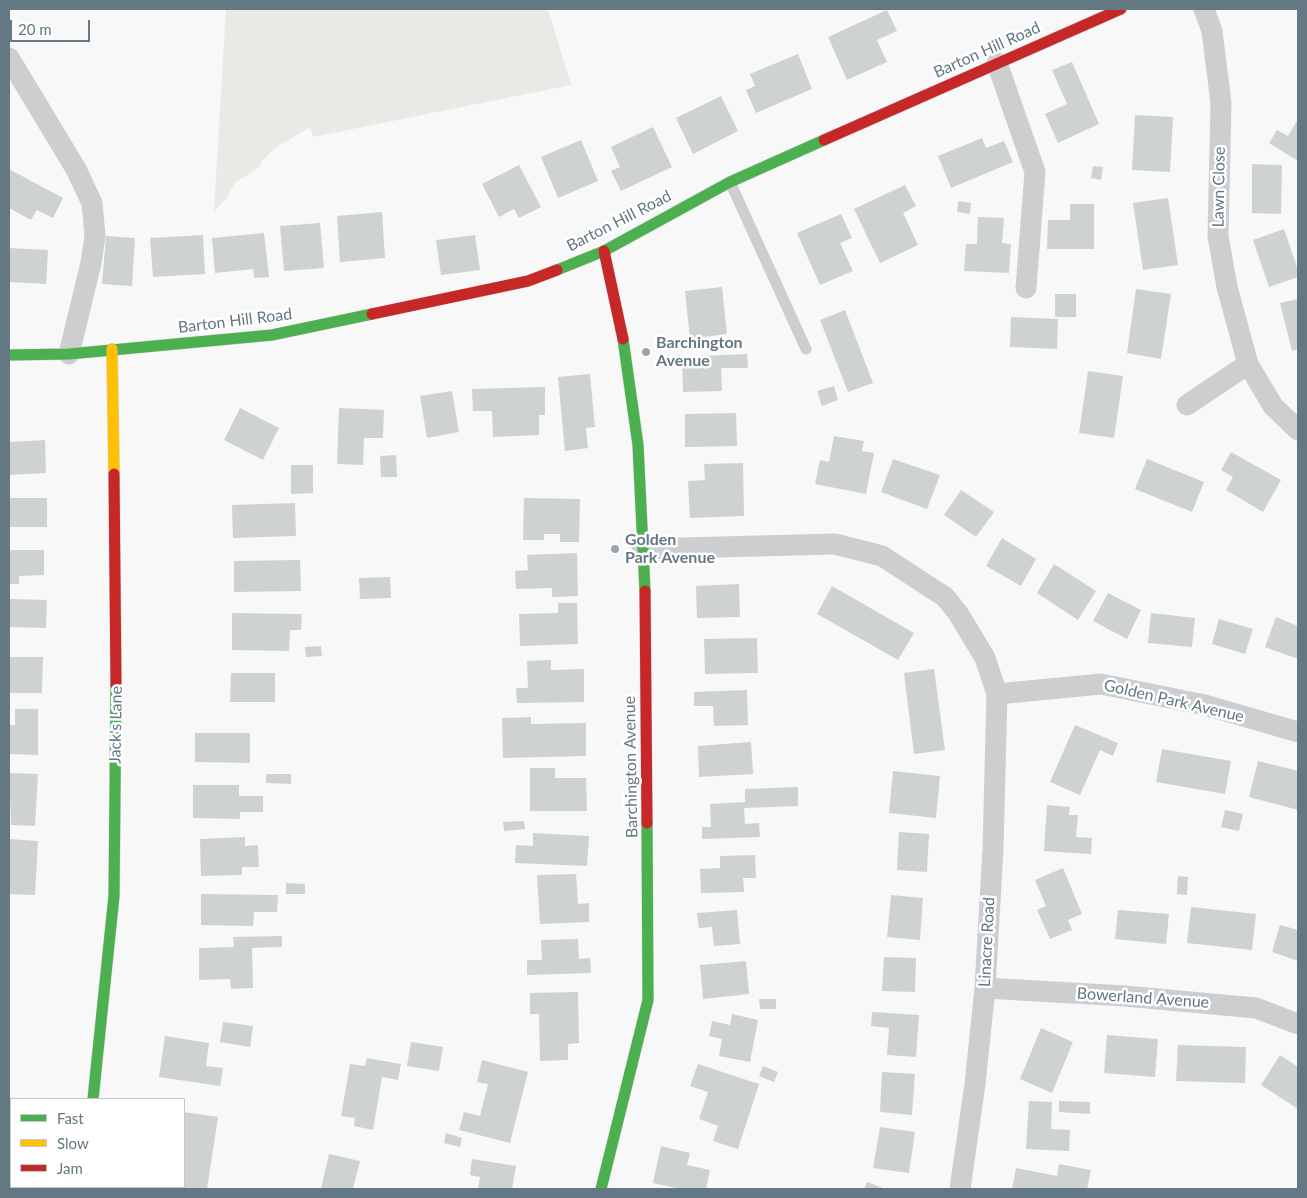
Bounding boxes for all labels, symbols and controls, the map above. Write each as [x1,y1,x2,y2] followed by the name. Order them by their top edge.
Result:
[12,10,92,42] scale bar
[931,18,1043,82] street label: Barton Hill Road
[18,20,52,38] text: 20 m
[1209,147,1229,227] street label: Lawn Close
[563,186,675,256] street label: Barton Hill Road
[177,304,293,338] street label: Barton Hill Road
[656,333,743,371] place label: Barchington Avenue
[640,346,652,358] marker: Barchington Avenue
[625,530,715,568] place label: Golden Park Avenue
[609,543,621,555] marker: Golden Park Avenue
[1102,676,1246,726] street label: Golden Park Avenue
[106,686,126,764] street label: Jack's Lane
[620,696,642,838] street label: Barchington Avenue
[975,897,999,987] street label: Linacre Road
[1076,984,1210,1012] street label: Bowerland Avenue
[10,1098,185,1188] legend
[57,1109,84,1127] text: Fast
[57,1134,89,1152] text: Slow
[57,1159,83,1177] text: Jam

